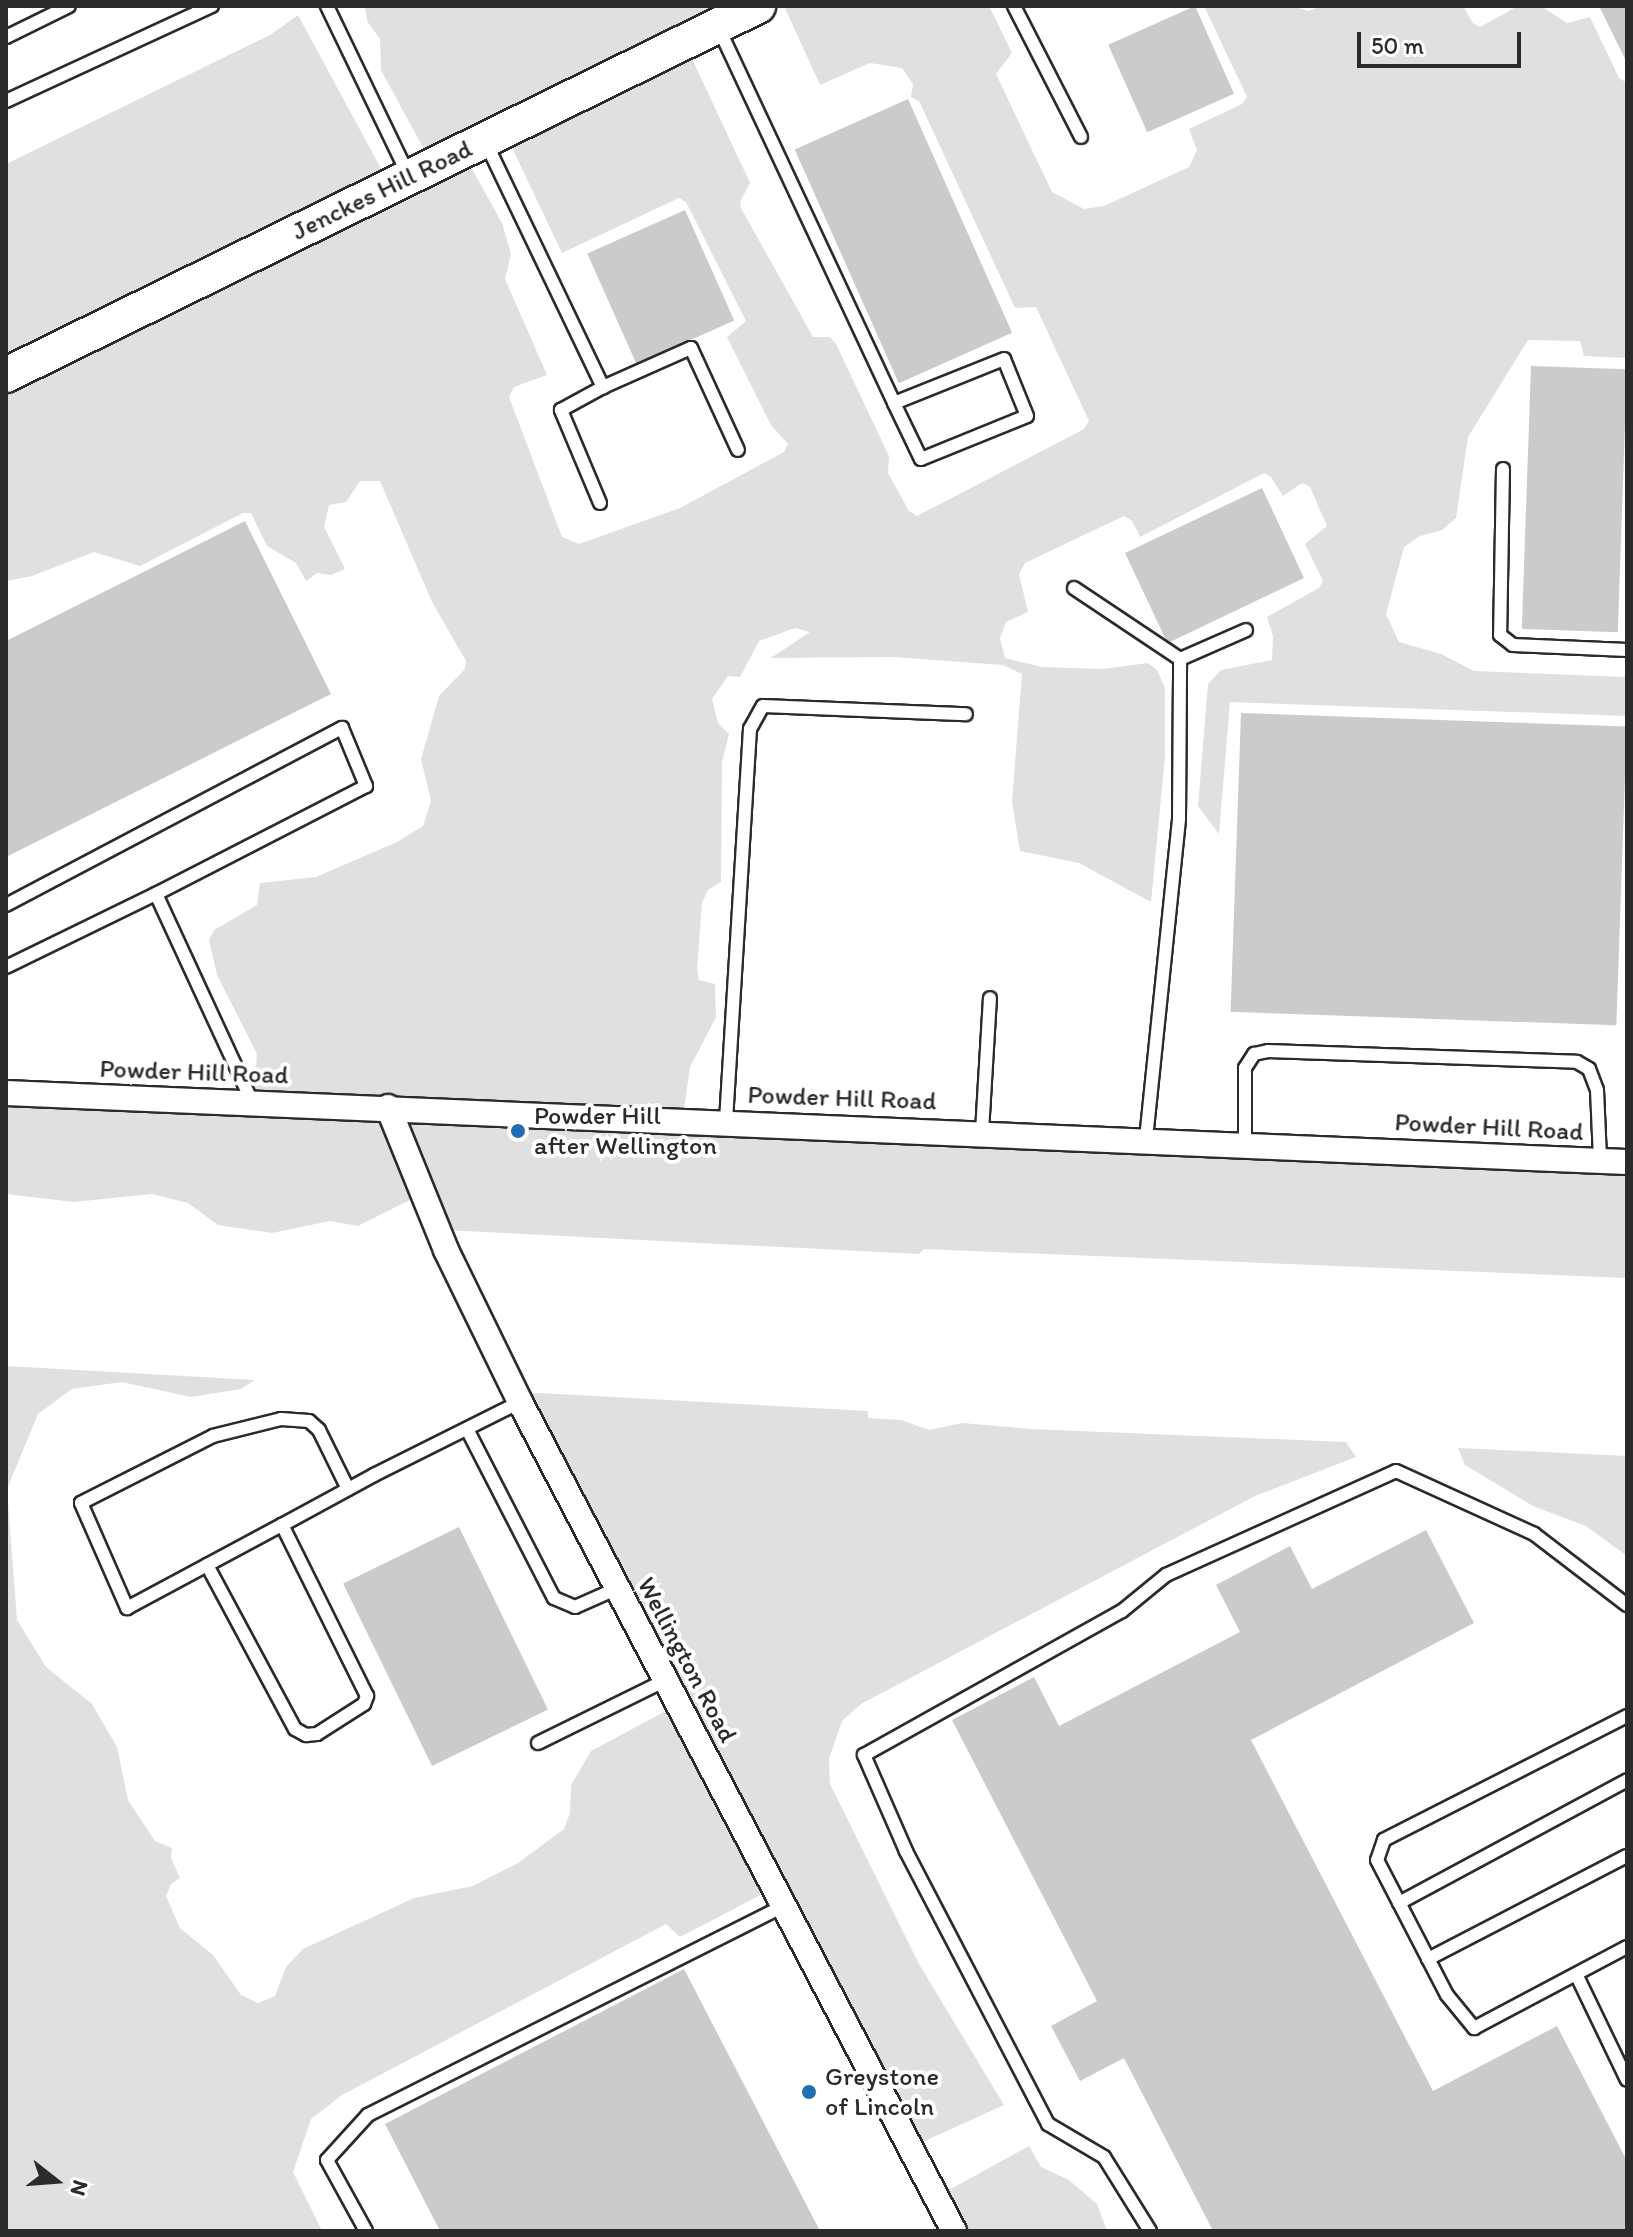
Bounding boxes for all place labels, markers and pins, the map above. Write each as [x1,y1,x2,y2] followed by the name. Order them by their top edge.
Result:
[534,1100,716,1162] place label: Powder Hill after Wellington
[509,1122,527,1140] marker: Powder Hill after Wellington
[825,2061,939,2122] place label: Greystone of Lincoln
[800,2083,818,2101] marker: Greystone of Lincoln

